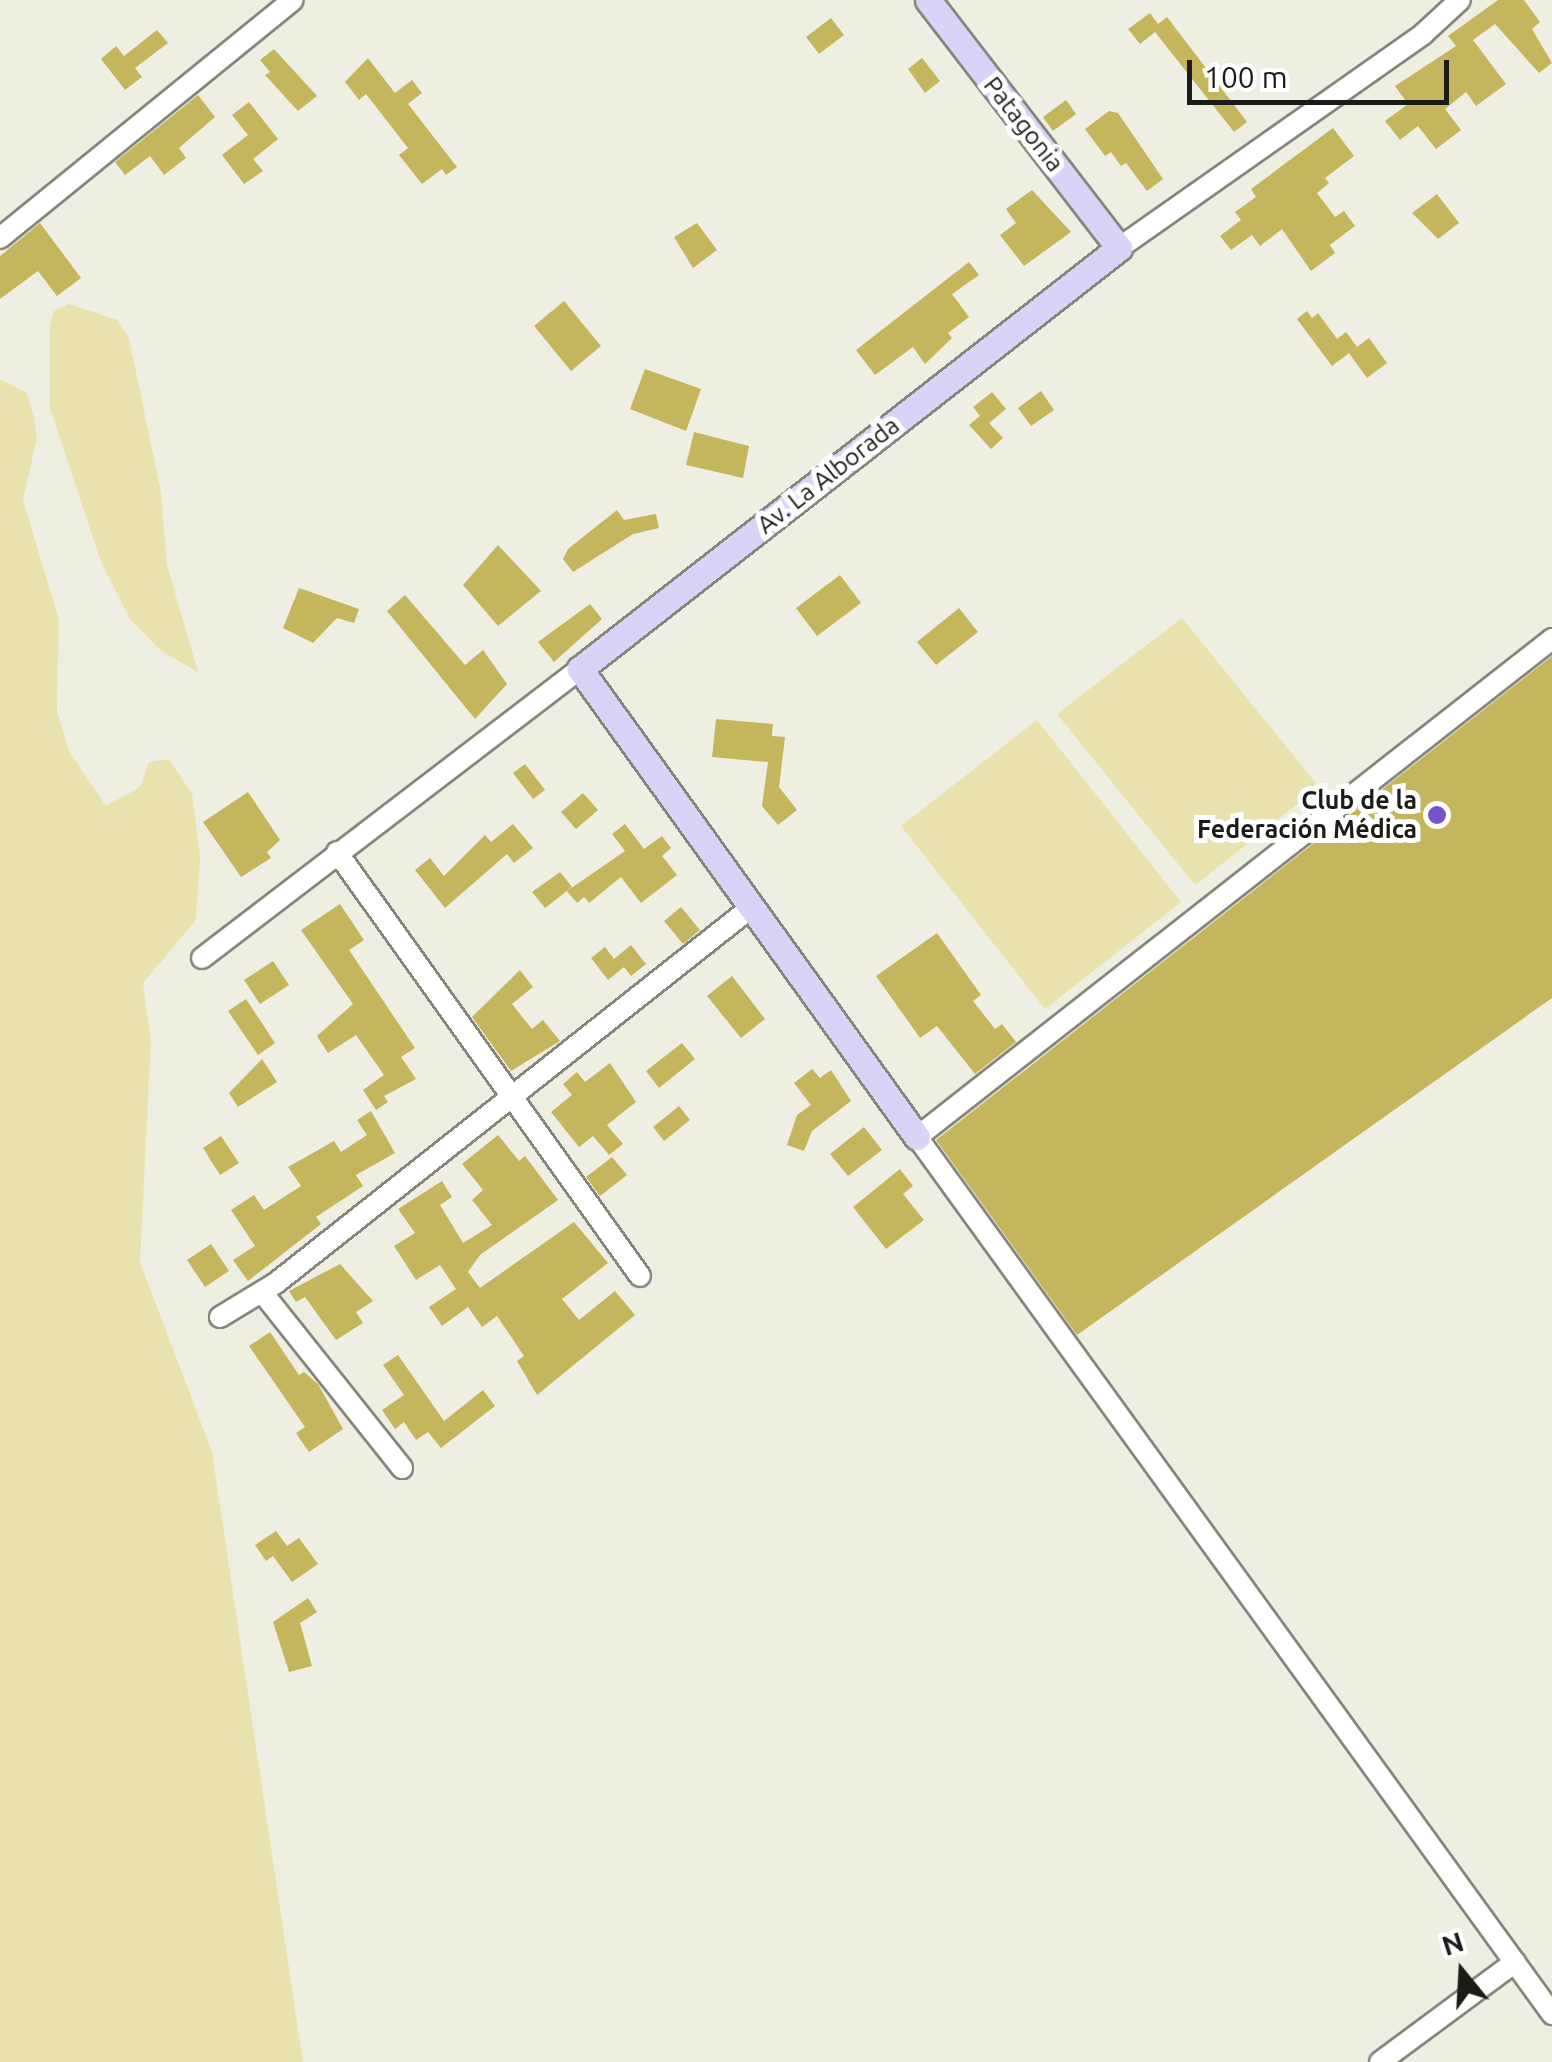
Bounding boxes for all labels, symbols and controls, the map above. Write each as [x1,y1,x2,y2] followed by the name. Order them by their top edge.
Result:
[1192,40,1454,102] scale bar
[1204,60,1288,94] text: 100 m
[978,70,1070,178] street label: Patagonia
[751,410,905,540] street label: Av. La Alborada
[1197,786,1417,845] place label: Club de la Federación Médica
[1426,804,1448,826] marker: Club de la Federación Médica
[1412,1922,1512,2022] north arrow
[1438,1925,1467,1961] text: N

